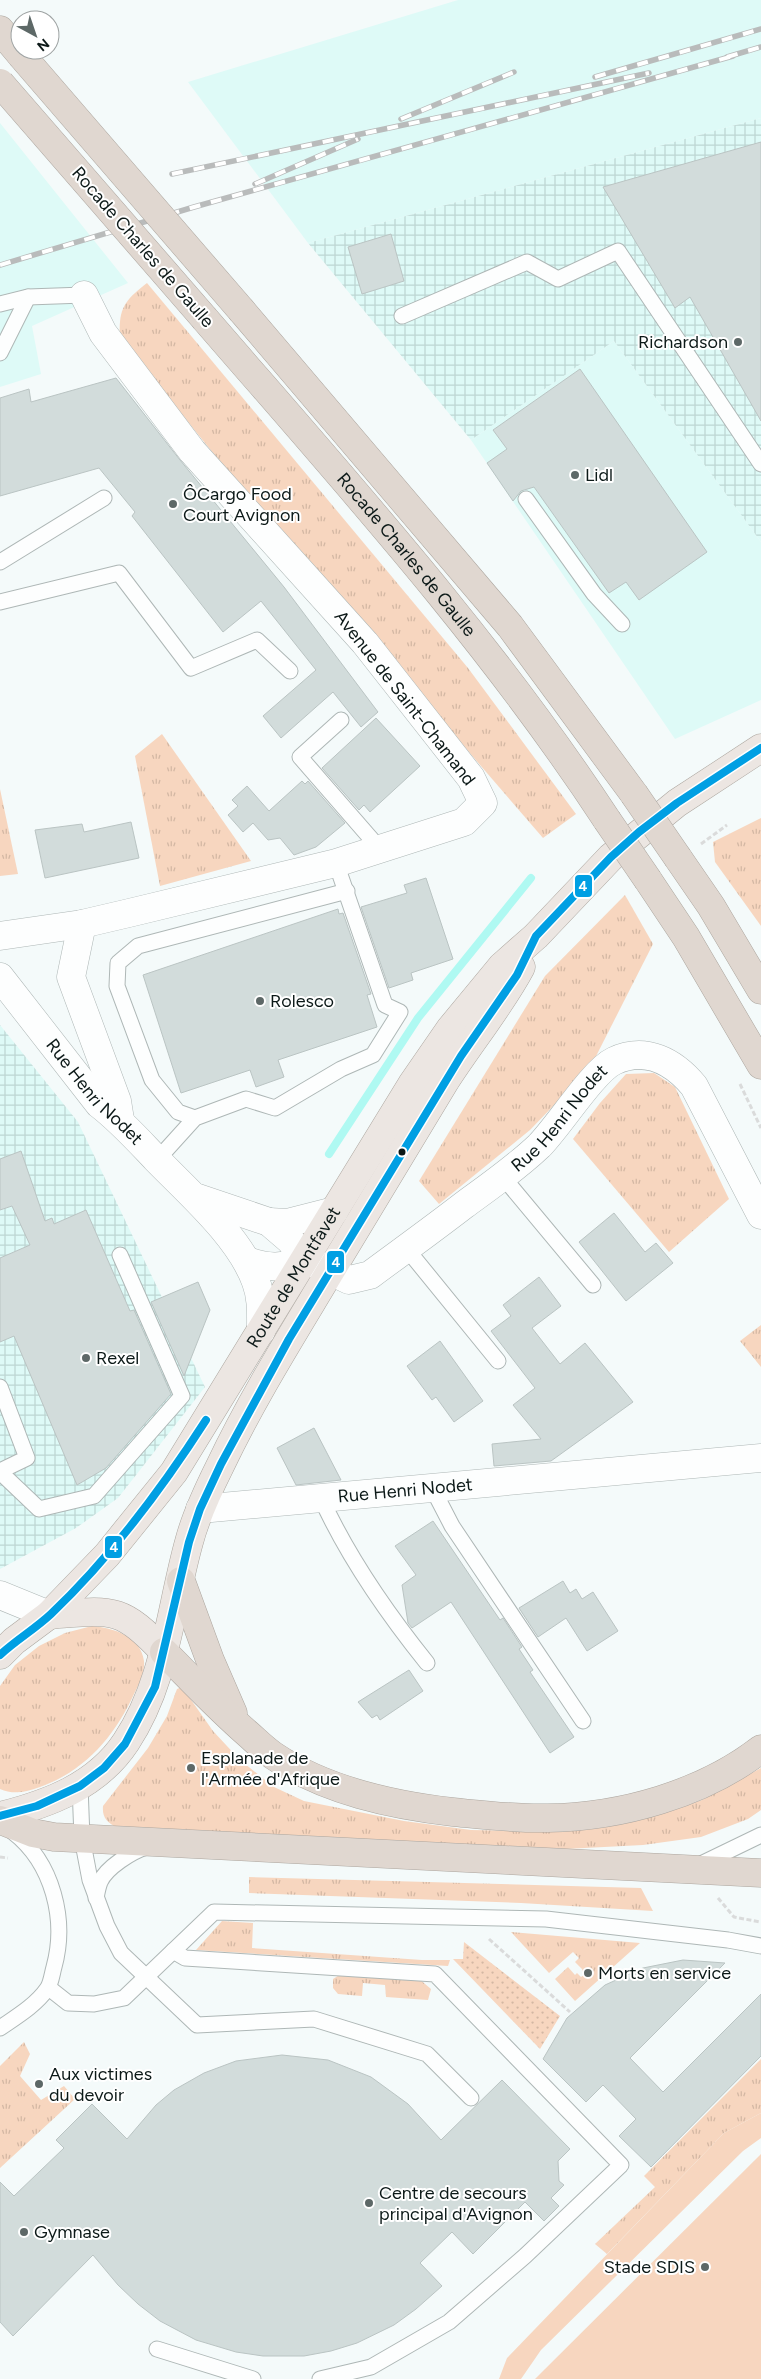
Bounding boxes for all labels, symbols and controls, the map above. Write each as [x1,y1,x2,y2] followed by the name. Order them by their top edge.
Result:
[10,10,60,60] north arrow
[33,35,53,55] text: N
[67,162,219,332] street label: Rocade Charles de Gaulle
[638,331,728,353] place label: Richardson
[732,336,744,348] marker: Richardson
[585,464,613,486] place label: Lidl
[332,468,481,641] street label: Rocade Charles de Gaulle
[569,469,581,481] marker: Lidl
[183,483,300,526] place label: ÔCargo Food Court Avignon
[167,498,179,510] marker: ÔCargo Food Court Avignon
[330,606,480,790] street label: Avenue de Saint-Chamand
[574,874,593,898] line badge: 4
[579,878,588,895] text: 4
[270,990,334,1012] place label: Rolesco
[254,995,266,1007] marker: Rolesco
[41,1034,148,1149] street label: Rue Henri Nodet
[507,1060,612,1177] street label: Rue Henri Nodet
[397,1147,407,1157] unlabelled marker
[242,1202,345,1352] street label: Route de Montfavet
[326,1250,345,1274] line badge: 4
[332,1254,341,1271] text: 4
[96,1347,139,1369] place label: Rexel
[80,1352,92,1364] marker: Rexel
[337,1473,474,1507] street label: Rue Henri Nodet
[104,1535,123,1559] line badge: 4
[110,1539,119,1556] text: 4
[201,1747,340,1790] place label: Esplanade de l'Armée d'Afrique
[185,1762,197,1774] marker: Esplanade de l'Armée d'Afrique
[598,1962,731,1984] place label: Morts en service
[582,1967,594,1979] marker: Morts en service
[49,2063,152,2106] place label: Aux victimes du devoir
[33,2078,45,2090] marker: Aux victimes du devoir
[379,2182,533,2225] place label: Centre de secours principal d'Avignon
[363,2197,375,2209] marker: Centre de secours principal d'Avignon
[34,2221,110,2243] place label: Gymnase
[18,2226,30,2238] marker: Gymnase
[604,2256,695,2278] place label: Stade SDIS
[699,2261,711,2273] marker: Stade SDIS

